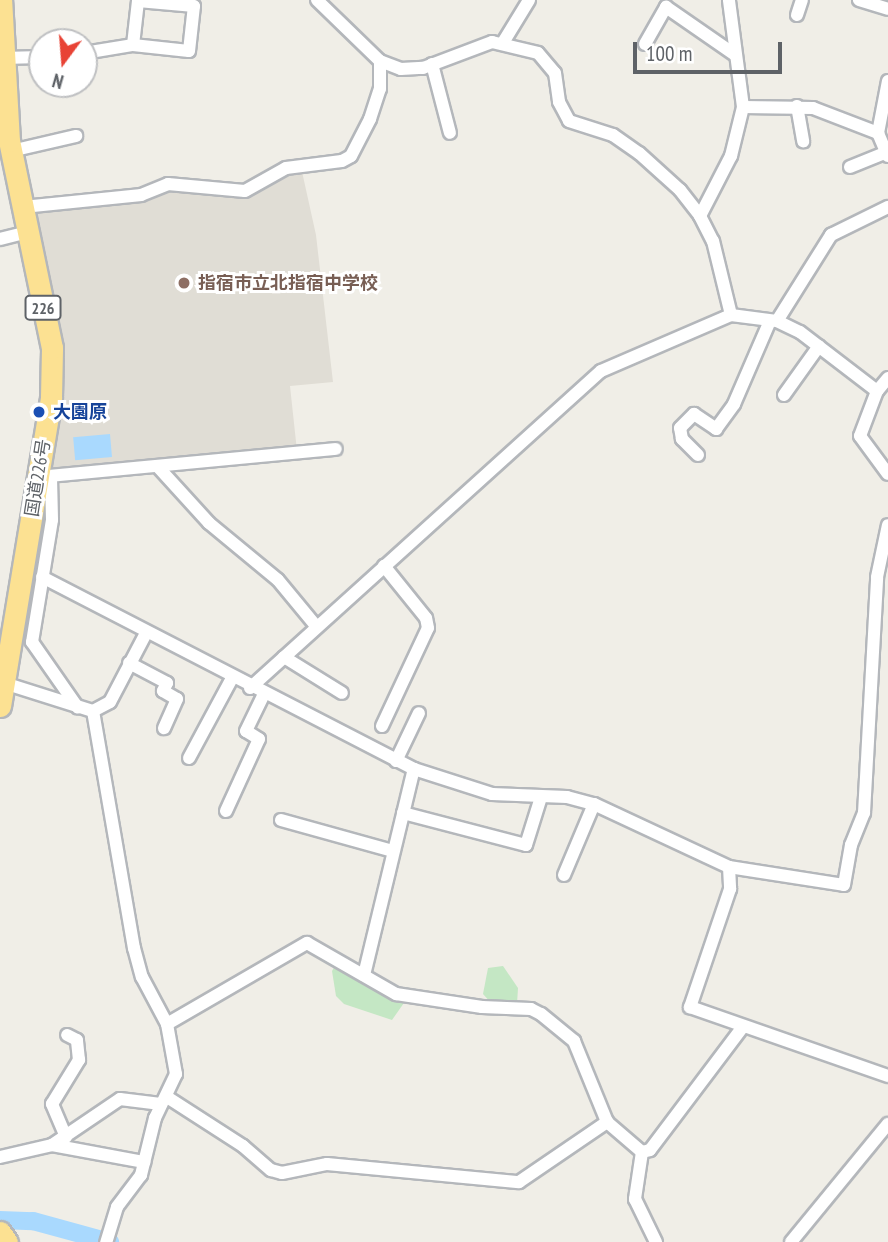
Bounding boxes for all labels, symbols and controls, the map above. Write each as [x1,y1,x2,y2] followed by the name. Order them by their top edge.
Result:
[28,28,98,98] north arrow
[636,28,785,72] scale bar
[646,40,692,67] text: 100 m
[50,68,66,94] text: N
[198,272,378,294] place label: 指宿市立北指宿中学校
[176,275,192,291] marker: 指宿市立北指宿中学校
[24,296,62,320] road number: 226
[53,401,107,423] place label: 大園原
[31,404,47,420] marker: 大園原
[21,438,55,518] street label: 国道226号

